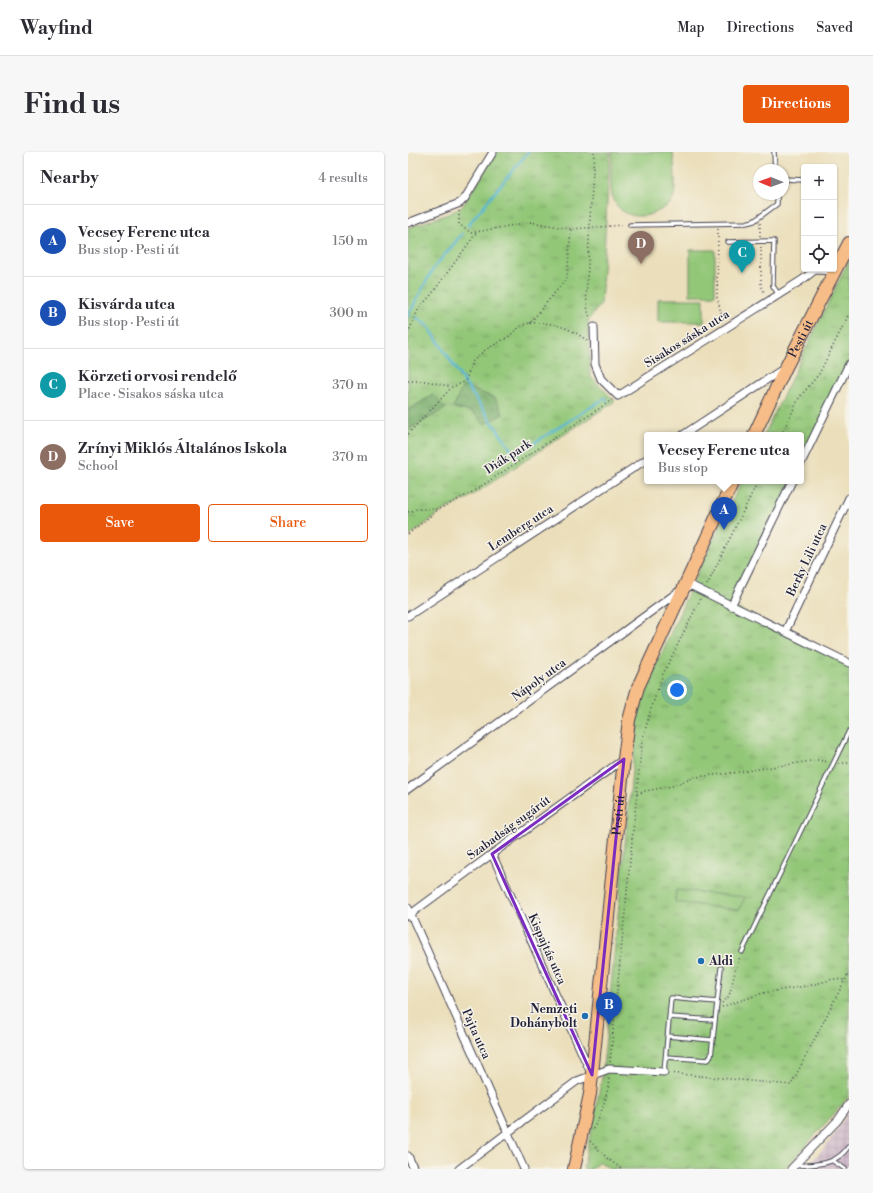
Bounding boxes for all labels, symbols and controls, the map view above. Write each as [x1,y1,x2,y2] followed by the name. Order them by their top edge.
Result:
[20,16,93,40] text: Wayfind
[677,19,705,37] text: Map
[727,19,794,37] text: Directions
[816,19,853,37] text: Saved
[743,85,849,123] button: Directions
[24,87,120,122] text: Find us
[753,164,789,200] north arrow
[801,164,837,272] map controls
[801,164,837,200] button: +
[40,167,99,189] text: Nearby
[318,170,368,186] text: 4 results
[801,200,837,236] button: −
[78,223,210,242] text: Vecsey Ferenc utca
[628,231,654,264] pin: D
[48,233,58,249] text: A
[333,233,368,249] text: 150 m
[801,236,837,272] button: locate
[729,240,755,273] pin: C
[78,242,180,258] text: Bus stop · Pesti út
[78,295,175,314] text: Kisvárda utca
[48,305,58,321] text: B
[330,305,368,321] text: 300 m
[642,306,733,371] street label: Sisakos sáska utca
[78,314,180,330] text: Bus stop · Pesti út
[785,316,817,360] street label: Pesti út
[78,367,237,386] text: Körzeti orvosi rendelő
[48,377,58,393] text: C
[332,377,368,393] text: 370 m
[78,386,224,402] text: Place · Sisakos sáska utca
[644,432,804,484] popup
[482,436,535,478] street label: Diák park
[78,439,287,458] text: Zrínyi Miklós Általános Iskola
[658,441,790,460] text: Vecsey Ferenc utca
[48,449,58,465] text: D
[332,449,368,465] text: 370 m
[78,458,118,474] text: School
[658,460,708,476] text: Bus stop
[711,497,737,530] pin: A
[486,501,557,555] street label: Lemberg utca
[40,504,200,542] button: Save
[208,504,368,542] button: Share
[783,520,831,600] street label: Berky Lili utca
[509,655,570,705] street label: Nápoly utca
[667,680,687,700] your location
[464,792,554,863] street label: Szabadság sugárút
[609,793,628,836] street label: Pesti út
[525,911,570,988] street label: Kispajtás utca
[708,954,733,969] place label: Aldi
[696,956,706,966] marker: Aldi
[596,992,622,1025] pin: B
[510,1002,578,1031] place label: Nemzeti Dohánybolt
[458,1006,494,1062] street label: Pajta utca
[580,1011,590,1021] marker: Nemzeti Dohánybolt

